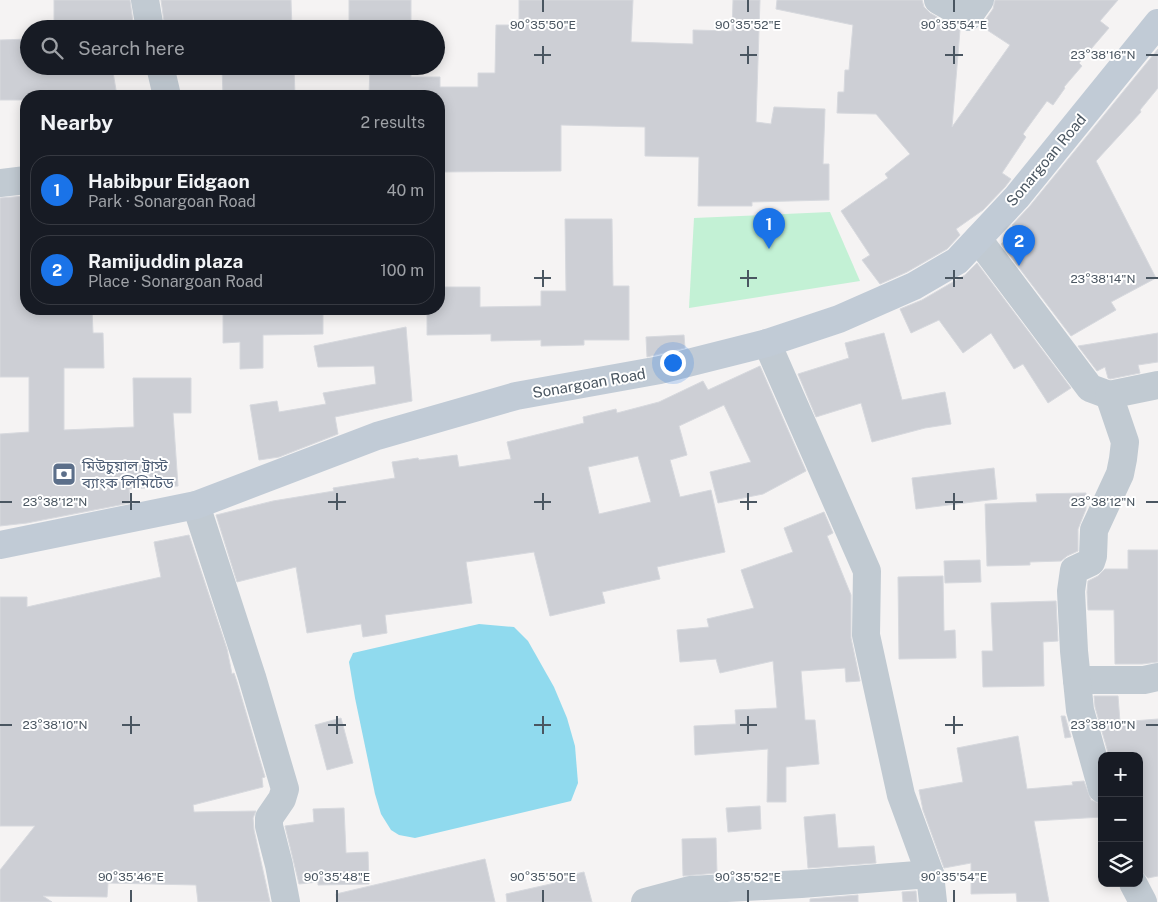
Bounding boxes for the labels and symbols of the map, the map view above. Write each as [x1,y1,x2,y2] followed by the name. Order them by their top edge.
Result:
[510,18,576,32] text: 90°35'50"E
[715,18,781,32] text: 90°35'52"E
[921,18,987,32] text: 90°35'54"E
[1070,48,1136,62] text: 23°38'16"N
[1003,111,1089,209] street label: Sonargoan Road
[753,208,785,249] pin: 1
[1003,225,1035,266] pin: 2
[1070,272,1136,286] text: 23°38'14"N
[660,350,686,376] your location
[531,365,647,401] street label: Sonargoan Road
[81,457,174,491] place label: মিউচুয়াল ট্রাস্ট ব্যাংক লিমিটেড
[51,461,77,487] bank icon: মিউচুয়াল ট্রাস্ট ব্যাংক লিমিটেড
[23,495,87,509] text: 23°38'12"N
[1071,495,1135,509] text: 23°38'12"N
[23,718,87,732] text: 23°38'10"N
[1071,718,1135,732] text: 23°38'10"N
[98,870,164,884] text: 90°35'46"E
[304,870,370,884] text: 90°35'48"E
[510,870,576,884] text: 90°35'50"E
[715,870,781,884] text: 90°35'52"E
[921,870,987,884] text: 90°35'54"E

